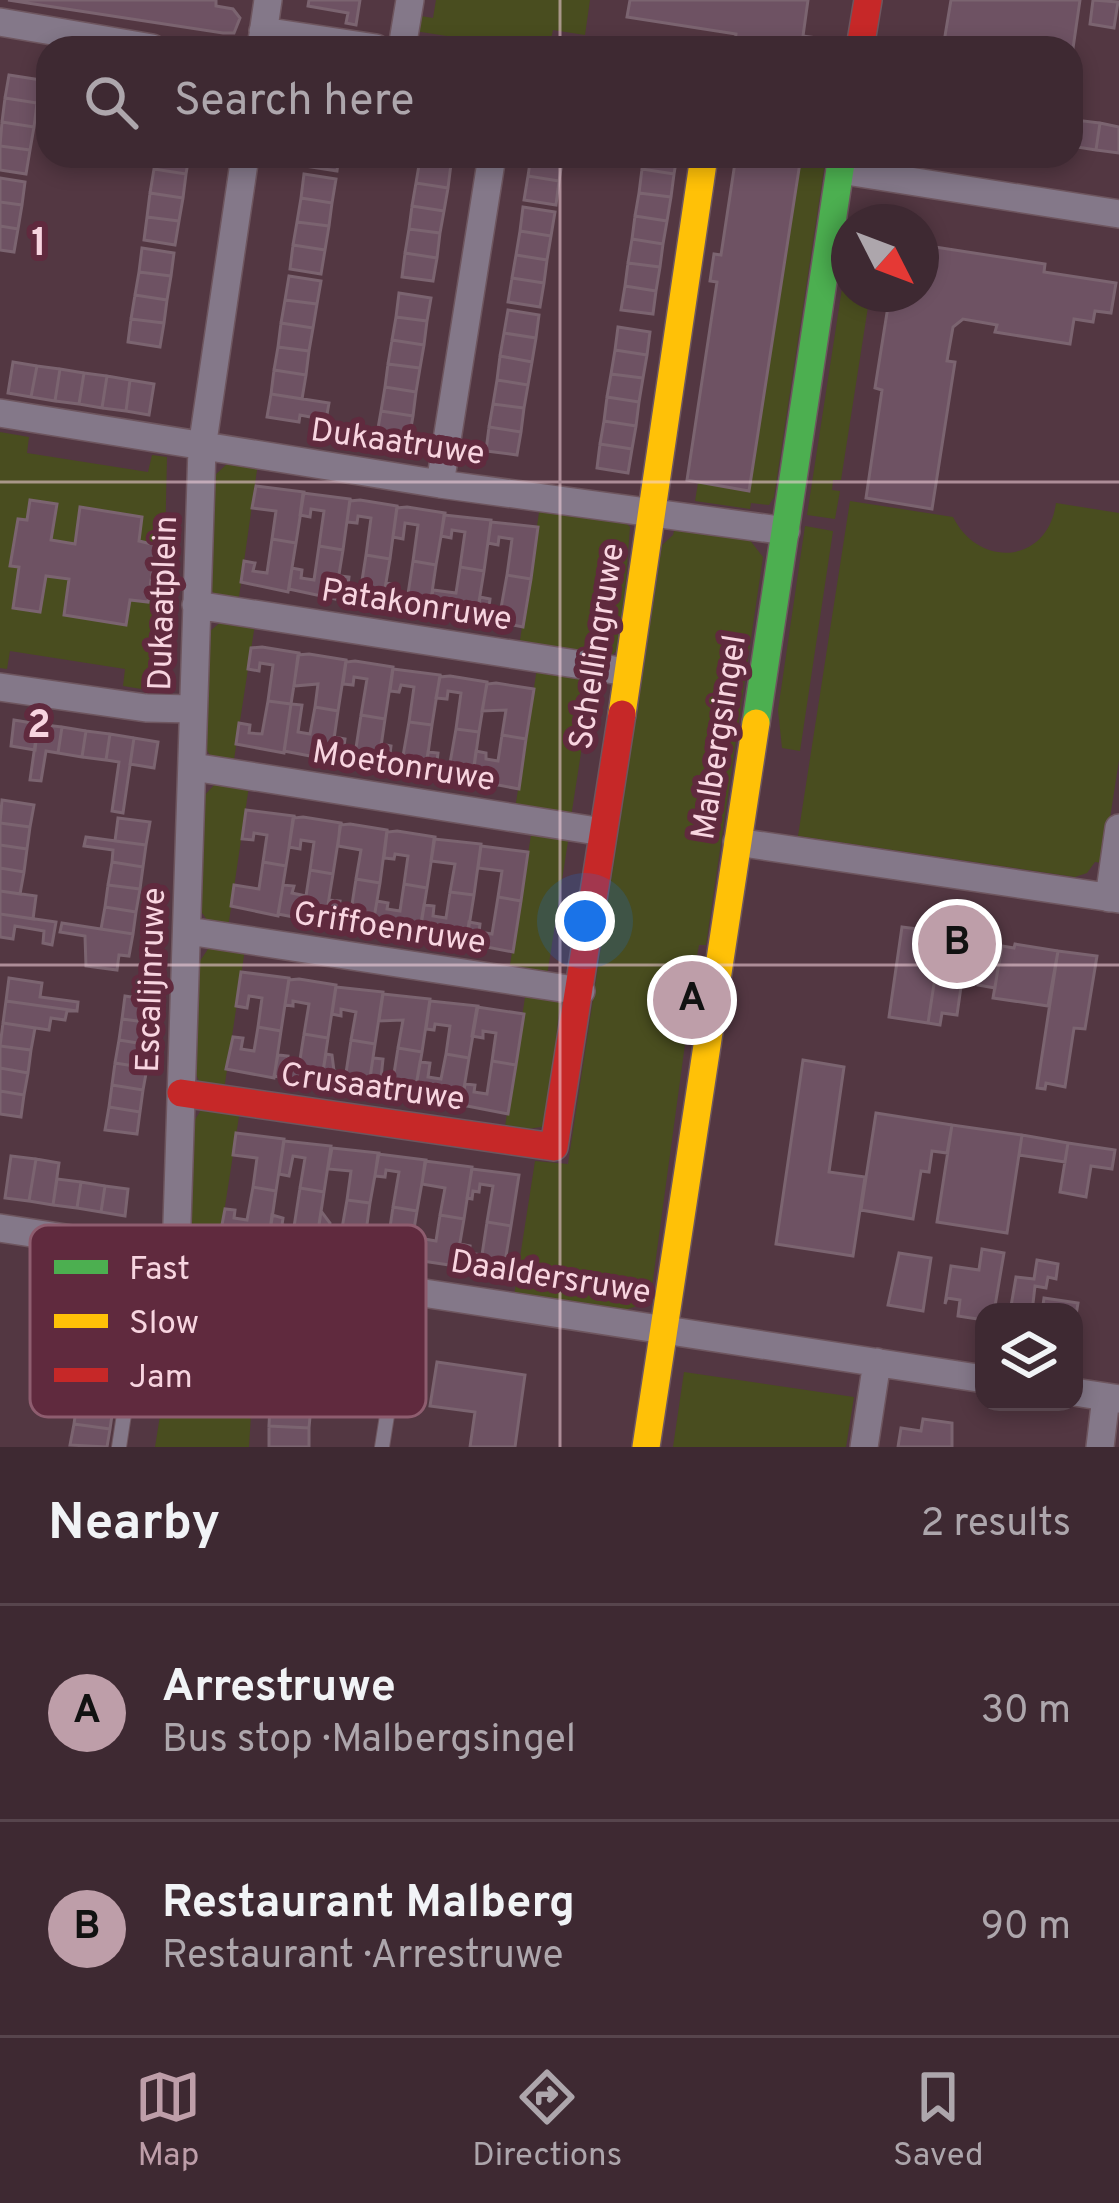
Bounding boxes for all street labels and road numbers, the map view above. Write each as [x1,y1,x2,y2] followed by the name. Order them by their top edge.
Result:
[308,411,487,477] street label: Dukaatruwe
[141,515,189,691] street label: Dukaatplein
[562,541,636,753] street label: Schellingruwe
[318,571,515,643] street label: Patakonruwe
[684,632,758,843] street label: Malbergsingel
[309,733,498,803] street label: Moetonruwe
[129,887,177,1074] street label: Escalijnruwe
[290,894,489,966] street label: Griffoenruwe
[278,1055,467,1123] street label: Crusaatruwe
[447,1242,654,1316] street label: Daaldersruwe

